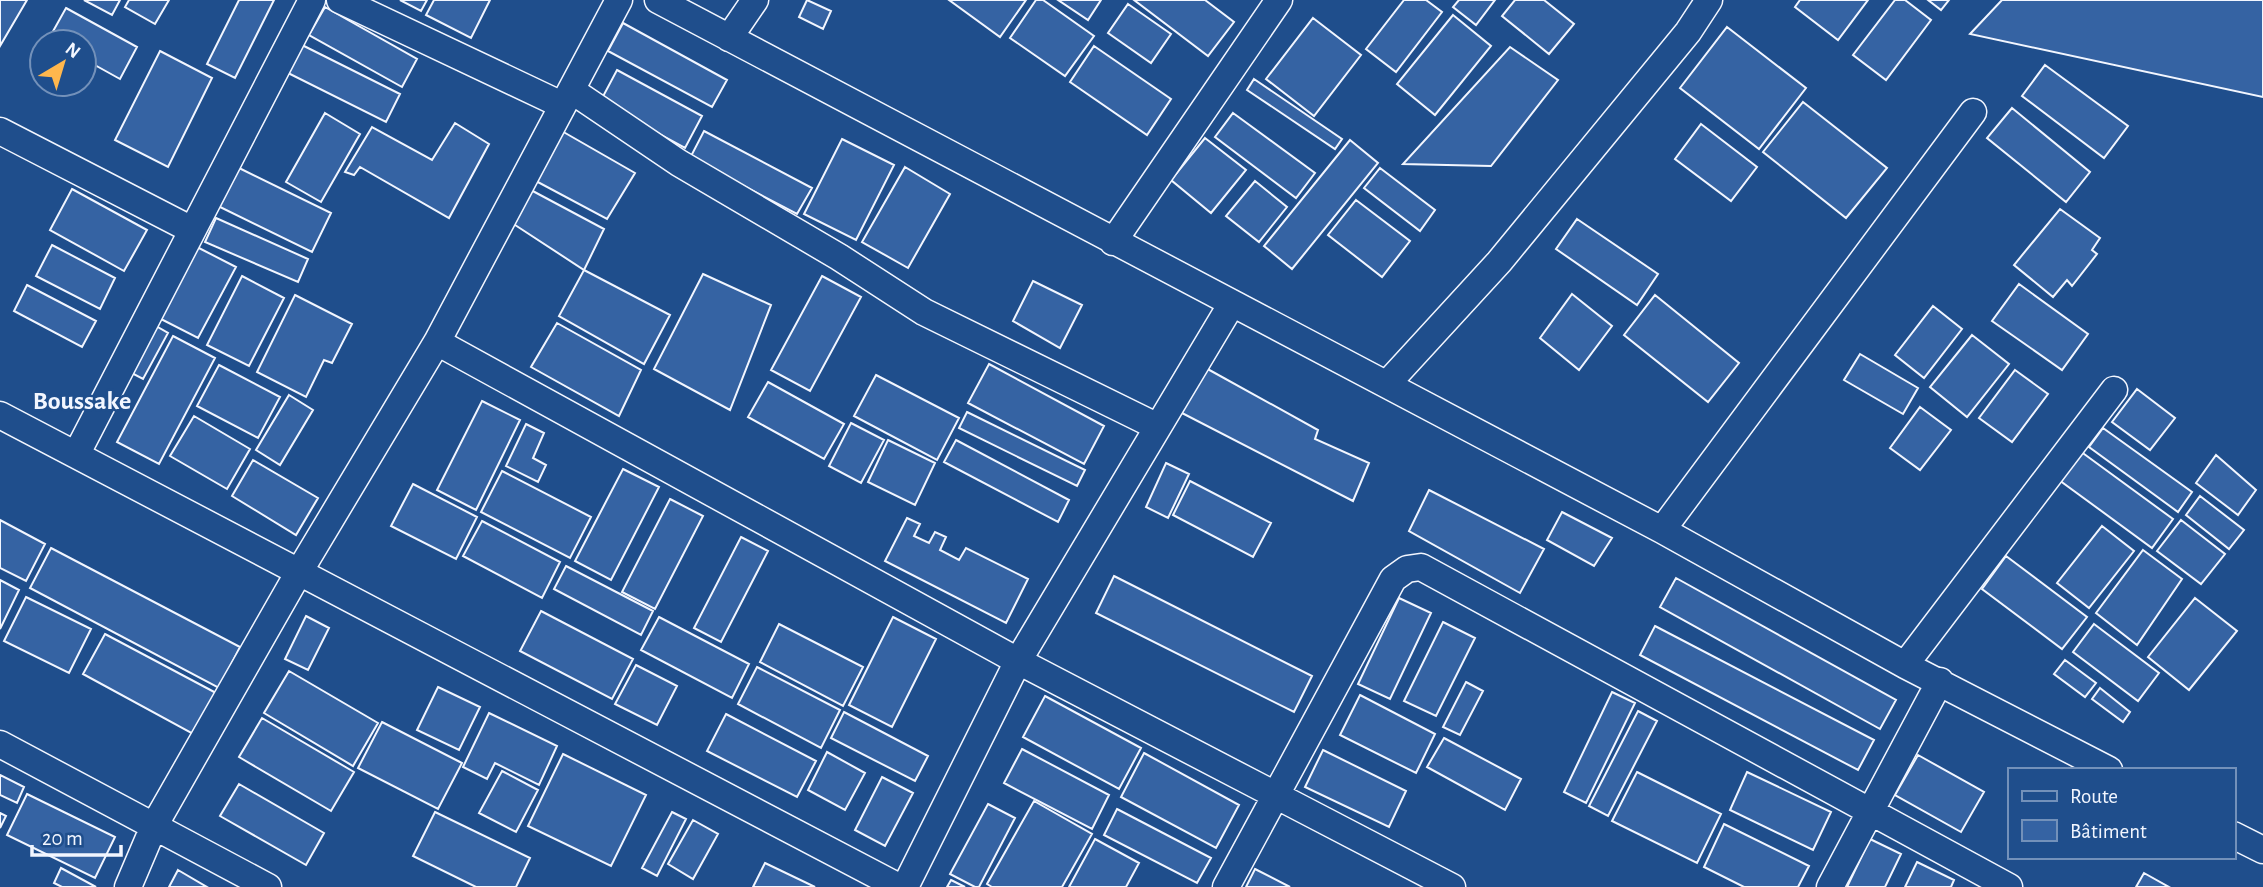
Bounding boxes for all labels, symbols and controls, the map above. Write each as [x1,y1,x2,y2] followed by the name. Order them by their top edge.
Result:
[28,28,98,98] north arrow
[61,39,84,62] text: N
[33,388,131,414] district label: Boussake
[2008,768,2235,859] legend
[2070,786,2118,807] text: Route
[32,814,121,858] scale bar
[2070,821,2147,842] text: Bâtiment
[42,828,83,849] text: 20 m

